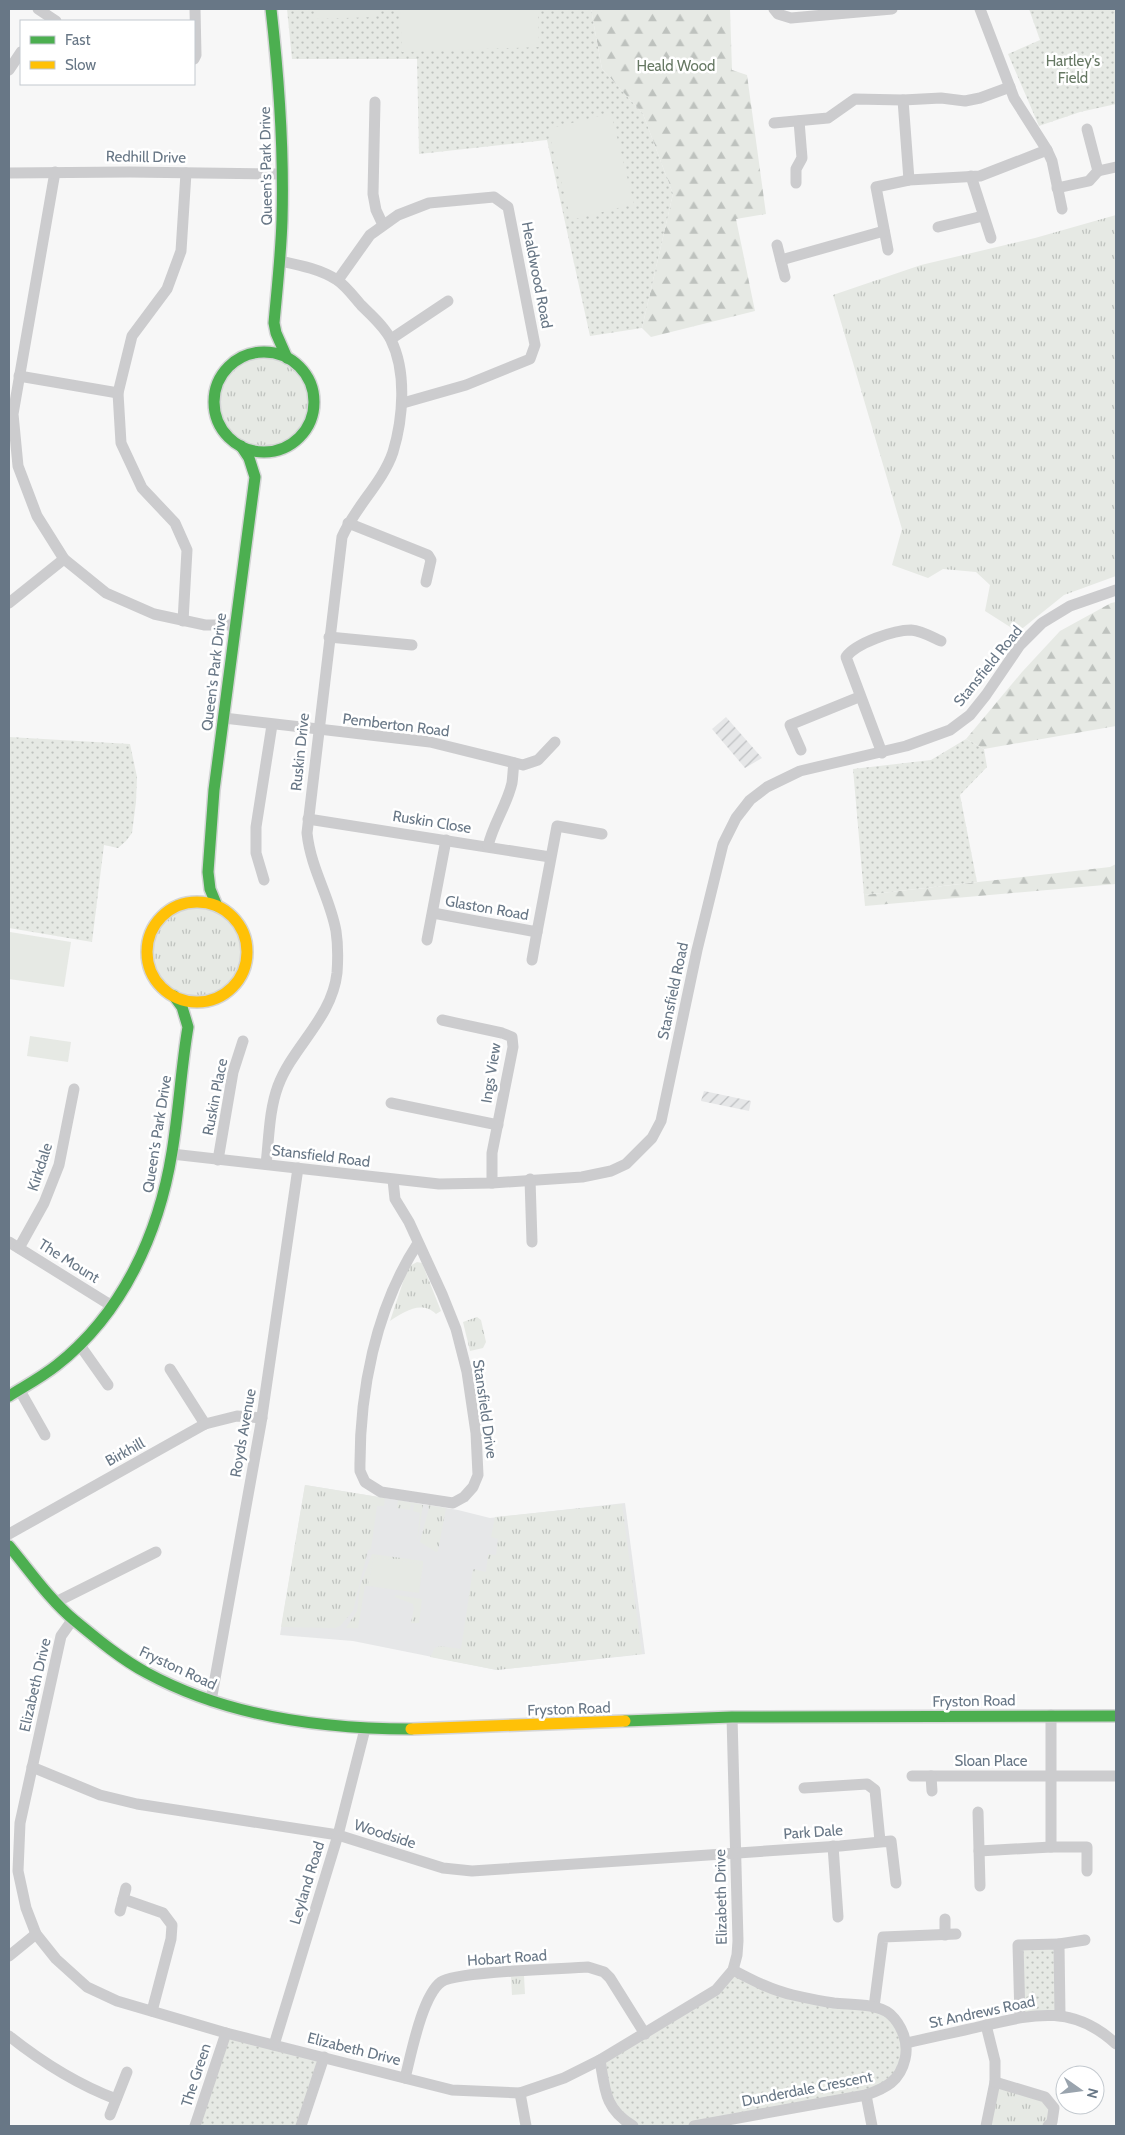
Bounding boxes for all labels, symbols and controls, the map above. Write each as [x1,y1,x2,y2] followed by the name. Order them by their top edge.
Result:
[20,20,195,85] legend
[65,31,90,49] text: Fast
[1046,52,1100,87] park label: Hartley's Field
[65,56,96,74] text: Slow
[637,57,715,75] park label: Heald Wood
[256,106,276,226] street label: Queen's Park Drive
[106,147,187,167] street label: Redhill Drive
[518,220,556,330] street label: Healdwood Road
[198,612,230,732] street label: Queen's Park Drive
[950,622,1026,710] street label: Stansfield Road
[342,710,450,740] street label: Pemberton Road
[287,712,313,792] street label: Ruskin Drive
[391,807,473,837] street label: Ruskin Close
[444,892,530,924] street label: Glaston Road
[654,941,692,1041] street label: Stansfield Road
[477,1042,505,1104] street label: Ings View
[199,1057,231,1137] street label: Ruskin Place
[139,1074,175,1194] street label: Queen's Park Drive
[24,1140,56,1193] street label: Kirkdale
[271,1141,371,1171] street label: Stansfield Road
[35,1235,103,1287] street label: The Mount
[469,1358,501,1460] street label: Stansfield Drive
[226,1387,260,1479] street label: Royds Avenue
[102,1434,148,1470] street label: Birkhill
[15,1636,55,1734] street label: Elizabeth Drive
[136,1642,220,1694] street label: Fryston Road
[932,1691,1016,1711] street label: Fryston Road
[527,1699,611,1719] street label: Fryston Road
[955,1752,1028,1770] street label: Sloan Place
[352,1816,418,1853] street label: Woodside
[783,1821,844,1843] street label: Park Dale
[286,1839,328,1927] street label: Leyland Road
[711,1849,731,1945] street label: Elizabeth Drive
[467,1946,547,1970] street label: Hobart Road
[927,1992,1037,2032] street label: St Andrews Road
[305,2029,403,2069] street label: Elizabeth Drive
[177,2041,215,2109] street label: The Green
[1055,2065,1105,2115] north arrow
[740,2067,874,2111] street label: Dunderdale Crescent
[1083,2086,1103,2100] text: N

